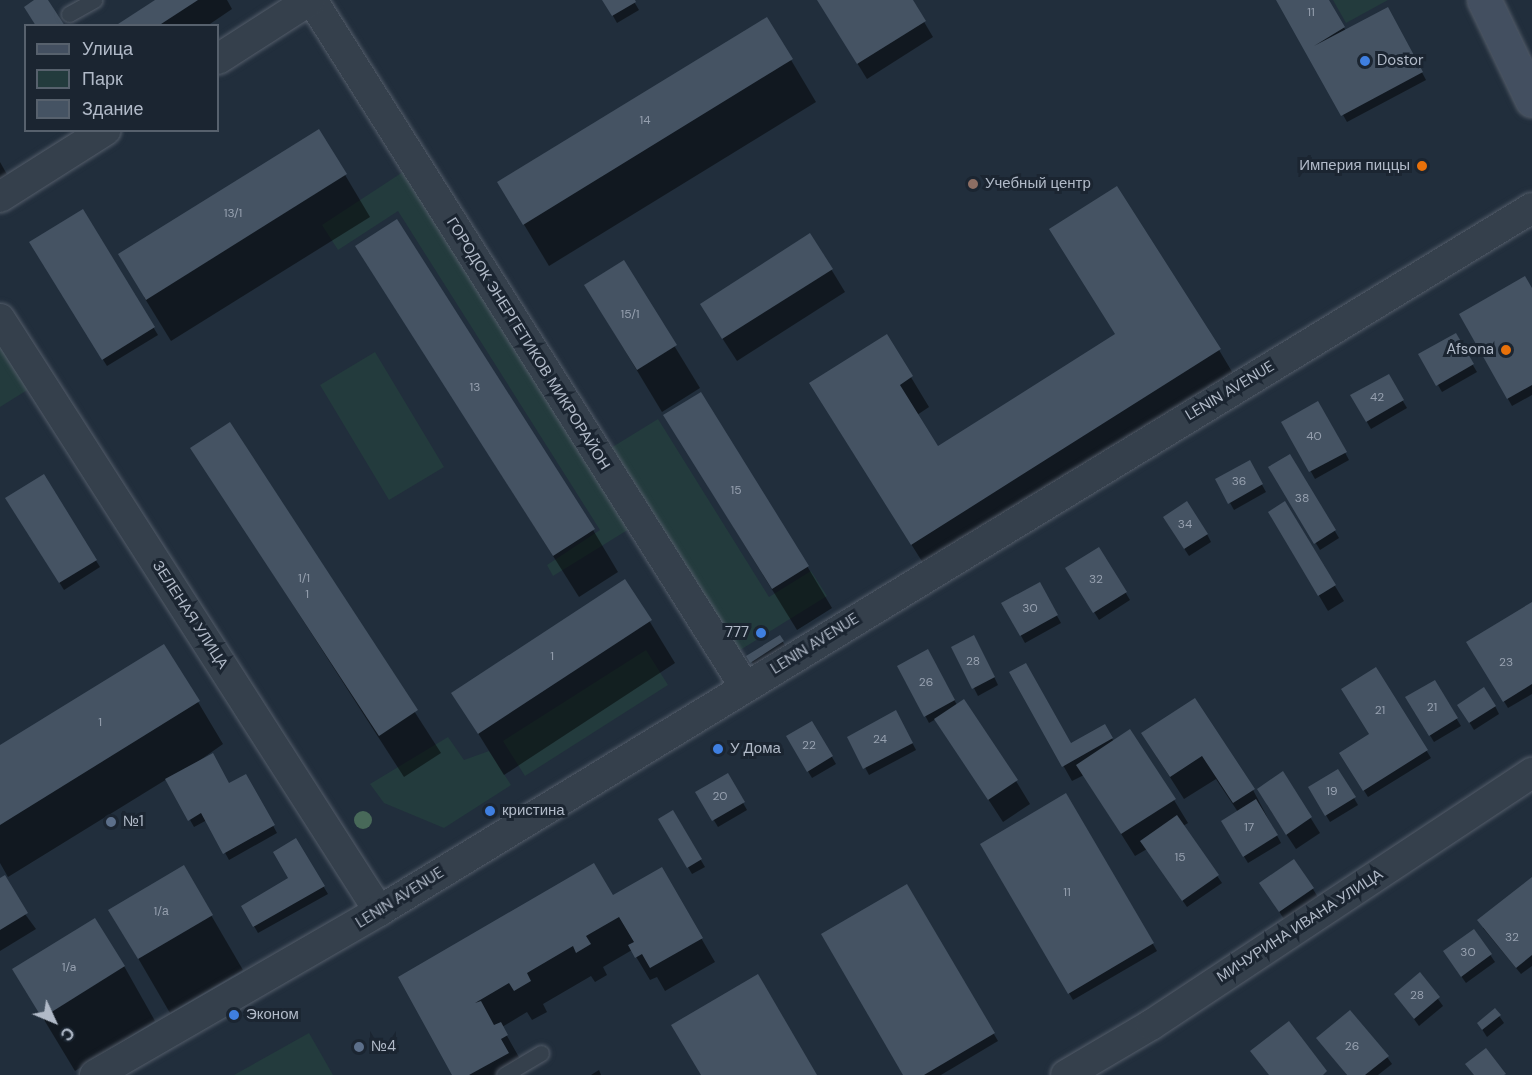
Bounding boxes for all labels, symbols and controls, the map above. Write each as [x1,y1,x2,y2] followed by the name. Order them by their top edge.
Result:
[1307,6,1315,20] house number: 11
[24,24,219,132] legend
[82,37,133,61] text: Улица
[1377,52,1424,70] place label: Dostor
[1358,54,1372,68] marker: Dostor
[82,67,123,91] text: Парк
[82,97,143,121] text: Здание
[639,114,651,128] house number: 14
[1299,157,1410,175] place label: Империя пиццы
[1415,159,1429,173] marker: Империя пиццы
[985,175,1091,193] place label: Учебный центр
[966,177,980,191] marker: Учебный центр
[224,207,242,221] house number: 13/1
[442,215,614,473] street label: ГОРОДОК ЭНЕРГЕТИКОВ МИКРОРАЙОН
[620,308,640,322] house number: 15/1
[1446,341,1494,359] place label: Afsona
[1499,343,1513,357] marker: Afsona
[1182,357,1278,425] street label: LENIN AVENUE
[470,381,480,395] house number: 13
[1370,391,1384,405] house number: 42
[1306,430,1322,444] house number: 40
[1232,475,1246,489] house number: 36
[730,484,742,498] house number: 15
[1295,492,1309,506] house number: 38
[1178,518,1192,532] house number: 34
[148,558,232,672] street label: ЗЕЛЕНАЯ УЛИЦА
[298,572,310,586] house number: 1/1
[1089,573,1103,587] house number: 32
[305,588,309,602] house number: 1
[1022,602,1038,616] house number: 30
[768,610,862,678] street label: LENIN AVENUE
[725,624,749,642] place label: 777
[754,626,768,640] marker: 777
[550,650,554,664] house number: 1
[966,655,980,669] house number: 28
[1499,656,1513,670] house number: 23
[919,676,933,690] house number: 26
[1427,701,1437,715] house number: 21
[1375,704,1385,718] house number: 21
[98,716,102,730] house number: 1
[873,733,887,747] house number: 24
[802,739,816,753] house number: 22
[730,740,781,758] place label: У Дома
[711,742,725,756] marker: У Дома
[1326,785,1338,799] house number: 19
[713,790,727,804] house number: 20
[502,802,565,820] place label: кристина
[483,804,497,818] marker: кристина
[123,813,144,831] place label: №1
[104,815,118,829] marker: №1
[1244,821,1254,835] house number: 17
[1174,851,1186,865] house number: 15
[353,864,447,932] street label: LENIN AVENUE
[1214,866,1386,986] street label: МИЧУРИНА ИВАНА УЛИЦА
[1063,886,1071,900] house number: 11
[153,905,169,919] house number: 1/а
[1505,931,1519,945] house number: 32
[1460,946,1476,960] house number: 30
[62,961,76,975] house number: 1/a
[1410,989,1424,1003] house number: 28
[24,991,84,1051] north arrow
[246,1006,299,1024] place label: Эконом
[227,1008,241,1022] marker: Эконом
[56,1022,79,1045] text: С
[371,1038,396,1056] place label: №4
[352,1040,366,1054] marker: №4
[1345,1040,1359,1054] house number: 26

